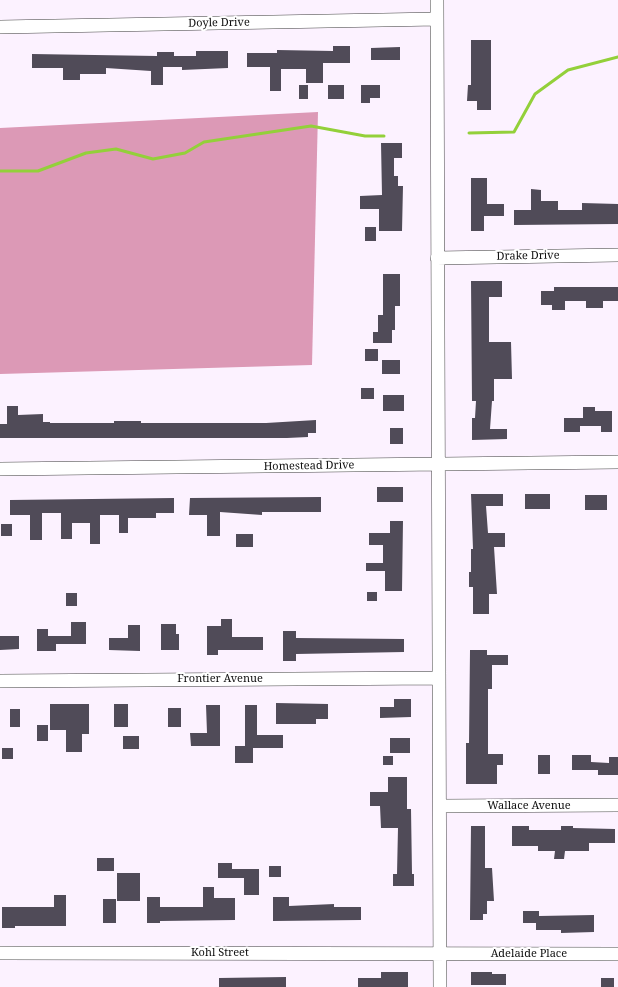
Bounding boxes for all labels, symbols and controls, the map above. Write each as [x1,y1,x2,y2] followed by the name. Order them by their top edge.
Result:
[188,16,250,30] street label: Doyle Drive
[496,249,560,263] street label: Drake Drive
[263,459,355,473] street label: Homestead Drive
[177,672,263,686] street label: Frontier Avenue
[487,799,571,813] street label: Wallace Avenue
[191,946,249,960] street label: Kohl Street
[491,947,567,961] street label: Adelaide Place

